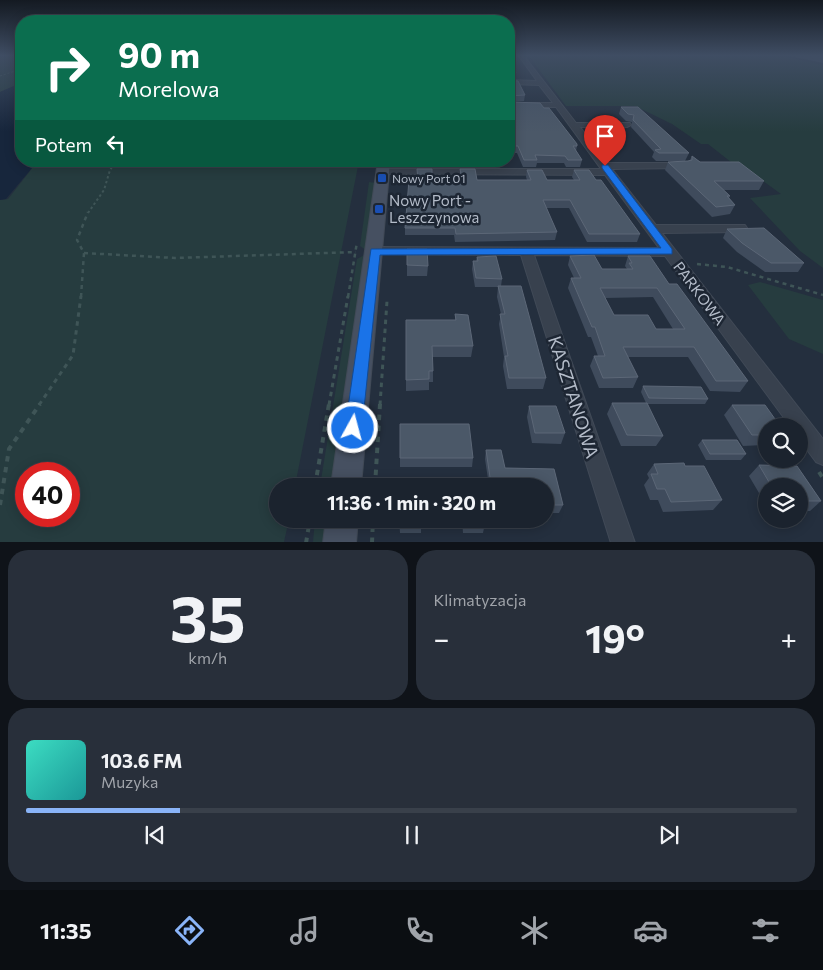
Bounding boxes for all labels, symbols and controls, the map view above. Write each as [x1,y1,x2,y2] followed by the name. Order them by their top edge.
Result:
[118,32,200,75] text: 90 m
[35,35,100,100] icon: right
[118,75,219,102] text: Morelowa
[584,115,626,166] pin
[591,122,619,150] icon: arrive
[102,130,130,158] icon: left
[35,133,92,156] text: Potem
[392,171,466,185] place label: Nowy Port 01
[376,172,388,184] marker: Nowy Port 01
[389,191,479,226] place label: Nowy Port - Leszczynowa
[373,203,385,215] marker: Nowy Port - Leszczynowa
[670,258,730,328] street label: PARKOWA
[544,333,604,461] street label: KASZTANOWA
[326,401,378,453] position arrow
[758,418,808,528] map controls
[758,418,808,468] button: search
[15,462,80,527] speed limit sign: 40
[758,478,808,528] button: layers
[327,491,496,514] text: 11:36 · 1 min · 320 m
[170,576,246,655] text: 35
[434,590,526,609] text: Klimatyzacja
[585,614,645,661] text: 19°
[434,621,449,655] text: −
[781,621,797,655] text: +
[188,648,227,667] text: km/h
[101,749,182,772] text: 103.6 FM
[101,772,158,791] text: Muzyka
[141,821,169,849] icon: previous
[398,821,426,849] icon: pause
[655,821,683,849] icon: next
[172,913,207,948] icon: directions
[287,913,322,948] icon: music
[402,913,437,948] icon: phone
[517,913,552,948] icon: climate
[633,913,668,948] icon: car
[748,913,783,948] icon: filters
[40,917,91,944] text: 11:35

